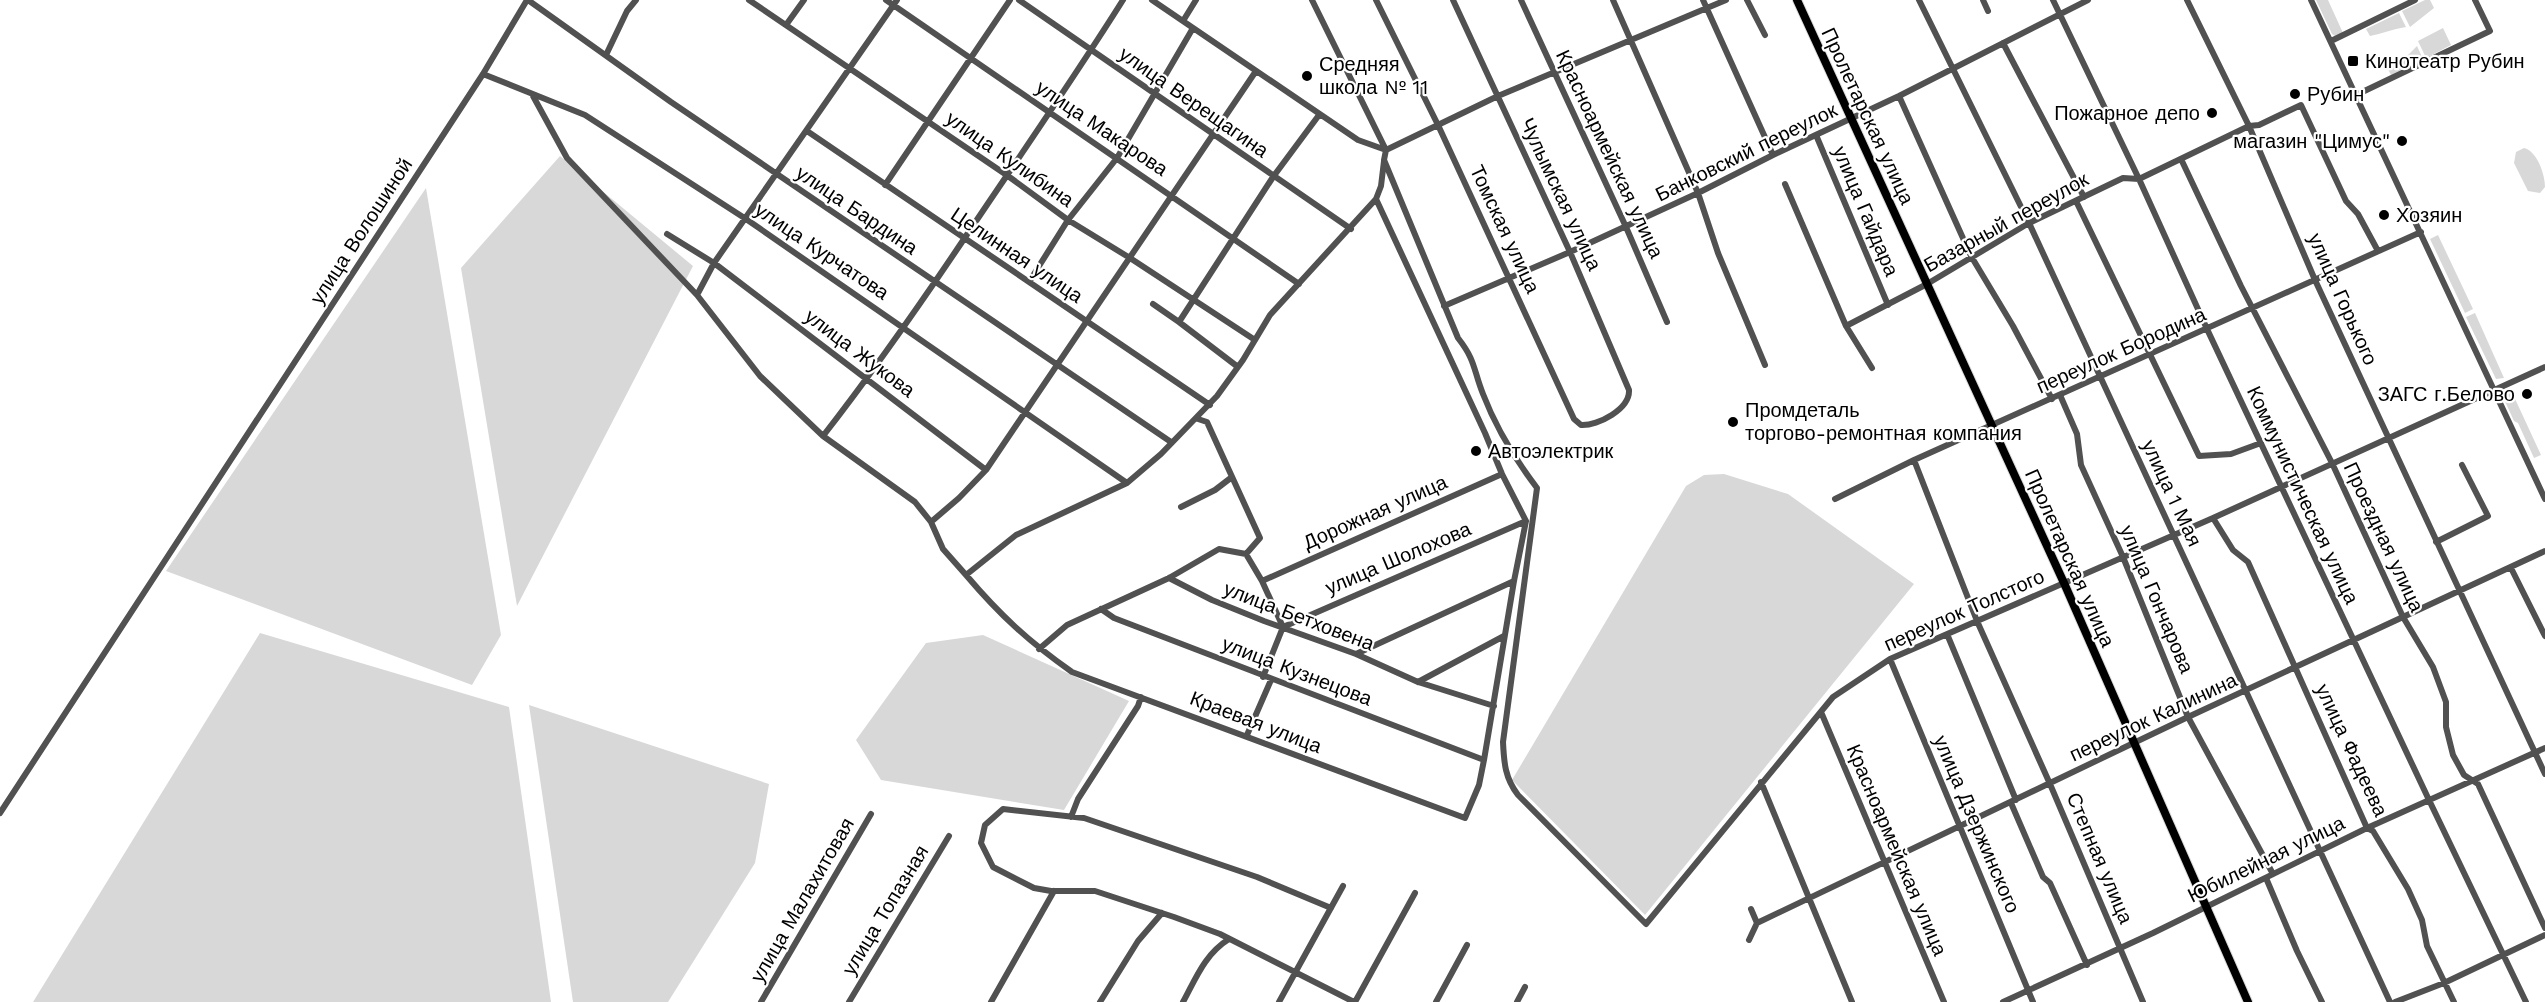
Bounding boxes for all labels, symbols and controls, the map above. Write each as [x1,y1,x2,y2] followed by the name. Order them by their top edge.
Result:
[1816,24,1920,209] street label: Пролетарская улица
[1115,41,1274,163] street label: улица Верещагина
[1551,46,1669,263] street label: Красноармейская улица
[2365,49,2525,73] place label: Кинотеатр Рубин
[1319,52,1428,99] place label: Средняя школа № 11
[2346,54,2360,68] marker: Кинотеатр Рубин
[1300,69,1314,83] marker: Средняя школа № 11
[1031,75,1173,181] street label: улица Макарова
[2307,82,2364,106] place label: Рубин
[2288,87,2302,101] marker: Рубин
[1651,97,1841,206] street label: Банковский переулок
[2054,101,2200,125] place label: Пожарное депо
[941,106,1079,213] street label: улица Кулибина
[2205,106,2219,120] marker: Пожарное депо
[1515,114,1607,275] street label: Чулымская улица
[2233,129,2390,153] place label: магазин "Цимус"
[2395,134,2409,148] marker: магазин "Цимус"
[1828,142,1905,280] street label: улица Гайдара
[305,153,417,309] street label: улица Волошиной
[792,160,923,260] street label: улица Бардина
[1465,161,1546,298] street label: Томская улица
[1920,167,2093,277] street label: Базарный переулок
[750,197,894,305] street label: улица Курчатова
[946,202,1088,308] street label: Целинная улица
[2396,203,2462,227] place label: Хозяин
[2377,208,2391,222] marker: Хозяин
[2303,229,2383,369] street label: улица Горького
[2032,301,2210,398] street label: переулок Бородина
[800,304,920,403] street label: улица Жукова
[2242,382,2364,608] street label: Коммунистическая улица
[2378,382,2515,406] place label: ЗАГС г.Белово
[2520,387,2534,401] marker: ЗАГС г.Белово
[1745,398,2022,445] place label: Промдеталь торгово-ремонтная компания
[1726,415,1740,429] marker: Промдеталь торгово-ремонтная компания
[2137,436,2207,550] street label: улица 1 Мая
[1488,439,1614,463] place label: Автоэлектрик
[1469,444,1483,458] marker: Автоэлектрик
[2339,458,2430,616] street label: Проездная улица
[2020,465,2120,652] street label: Пролетарская улица
[1299,469,1452,555] street label: Дорожная улица
[1321,516,1475,600] street label: улица Шолохова
[2115,521,2199,678] street label: улица Гончарова
[1880,564,2048,656] street label: переулок Толстого
[1220,576,1378,656] street label: улица Бетховена
[1219,631,1376,711] street label: улица Кузнецова
[2065,667,2241,766] street label: переулок Калинина
[2311,680,2394,821] street label: улица Фадеева
[1187,686,1326,758] street label: Краевая улица
[1929,731,2025,917] street label: улица Дзержинского
[1842,741,1953,960] street label: Красноармейская улица
[2062,789,2139,928] street label: Степная улица
[2184,810,2349,907] street label: Юбилейная улица
[745,813,859,987] street label: улица Малахитовая
[837,841,933,979] street label: улица Топазная

